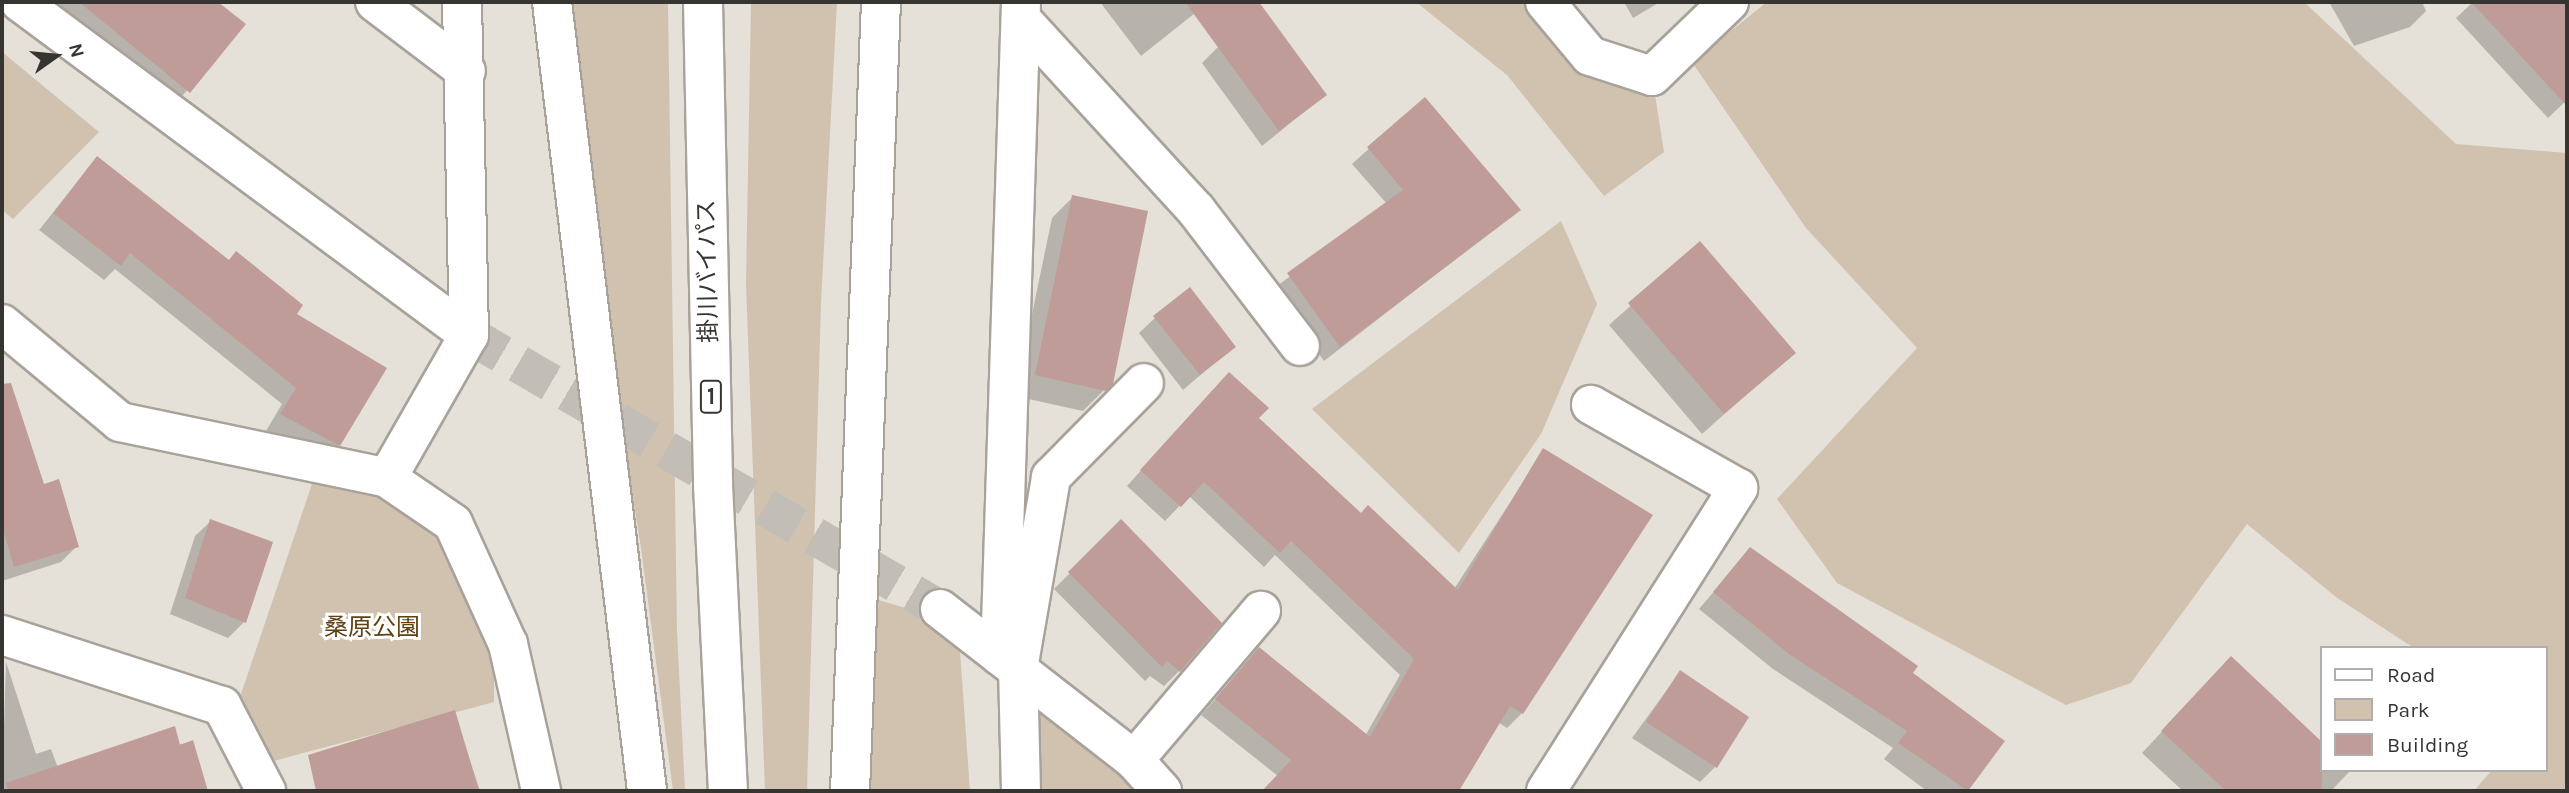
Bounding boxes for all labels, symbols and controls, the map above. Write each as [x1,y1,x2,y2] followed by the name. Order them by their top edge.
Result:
[21,21,91,91] north arrow
[64,41,89,60] text: N
[692,199,724,343] street label: 掛川バイパス
[699,378,723,416] road number: 1
[324,614,420,642] park label: 桑原公園
[2320,646,2548,772] legend
[2387,663,2435,687] text: Road
[2387,698,2430,722] text: Park
[2387,733,2468,757] text: Building

